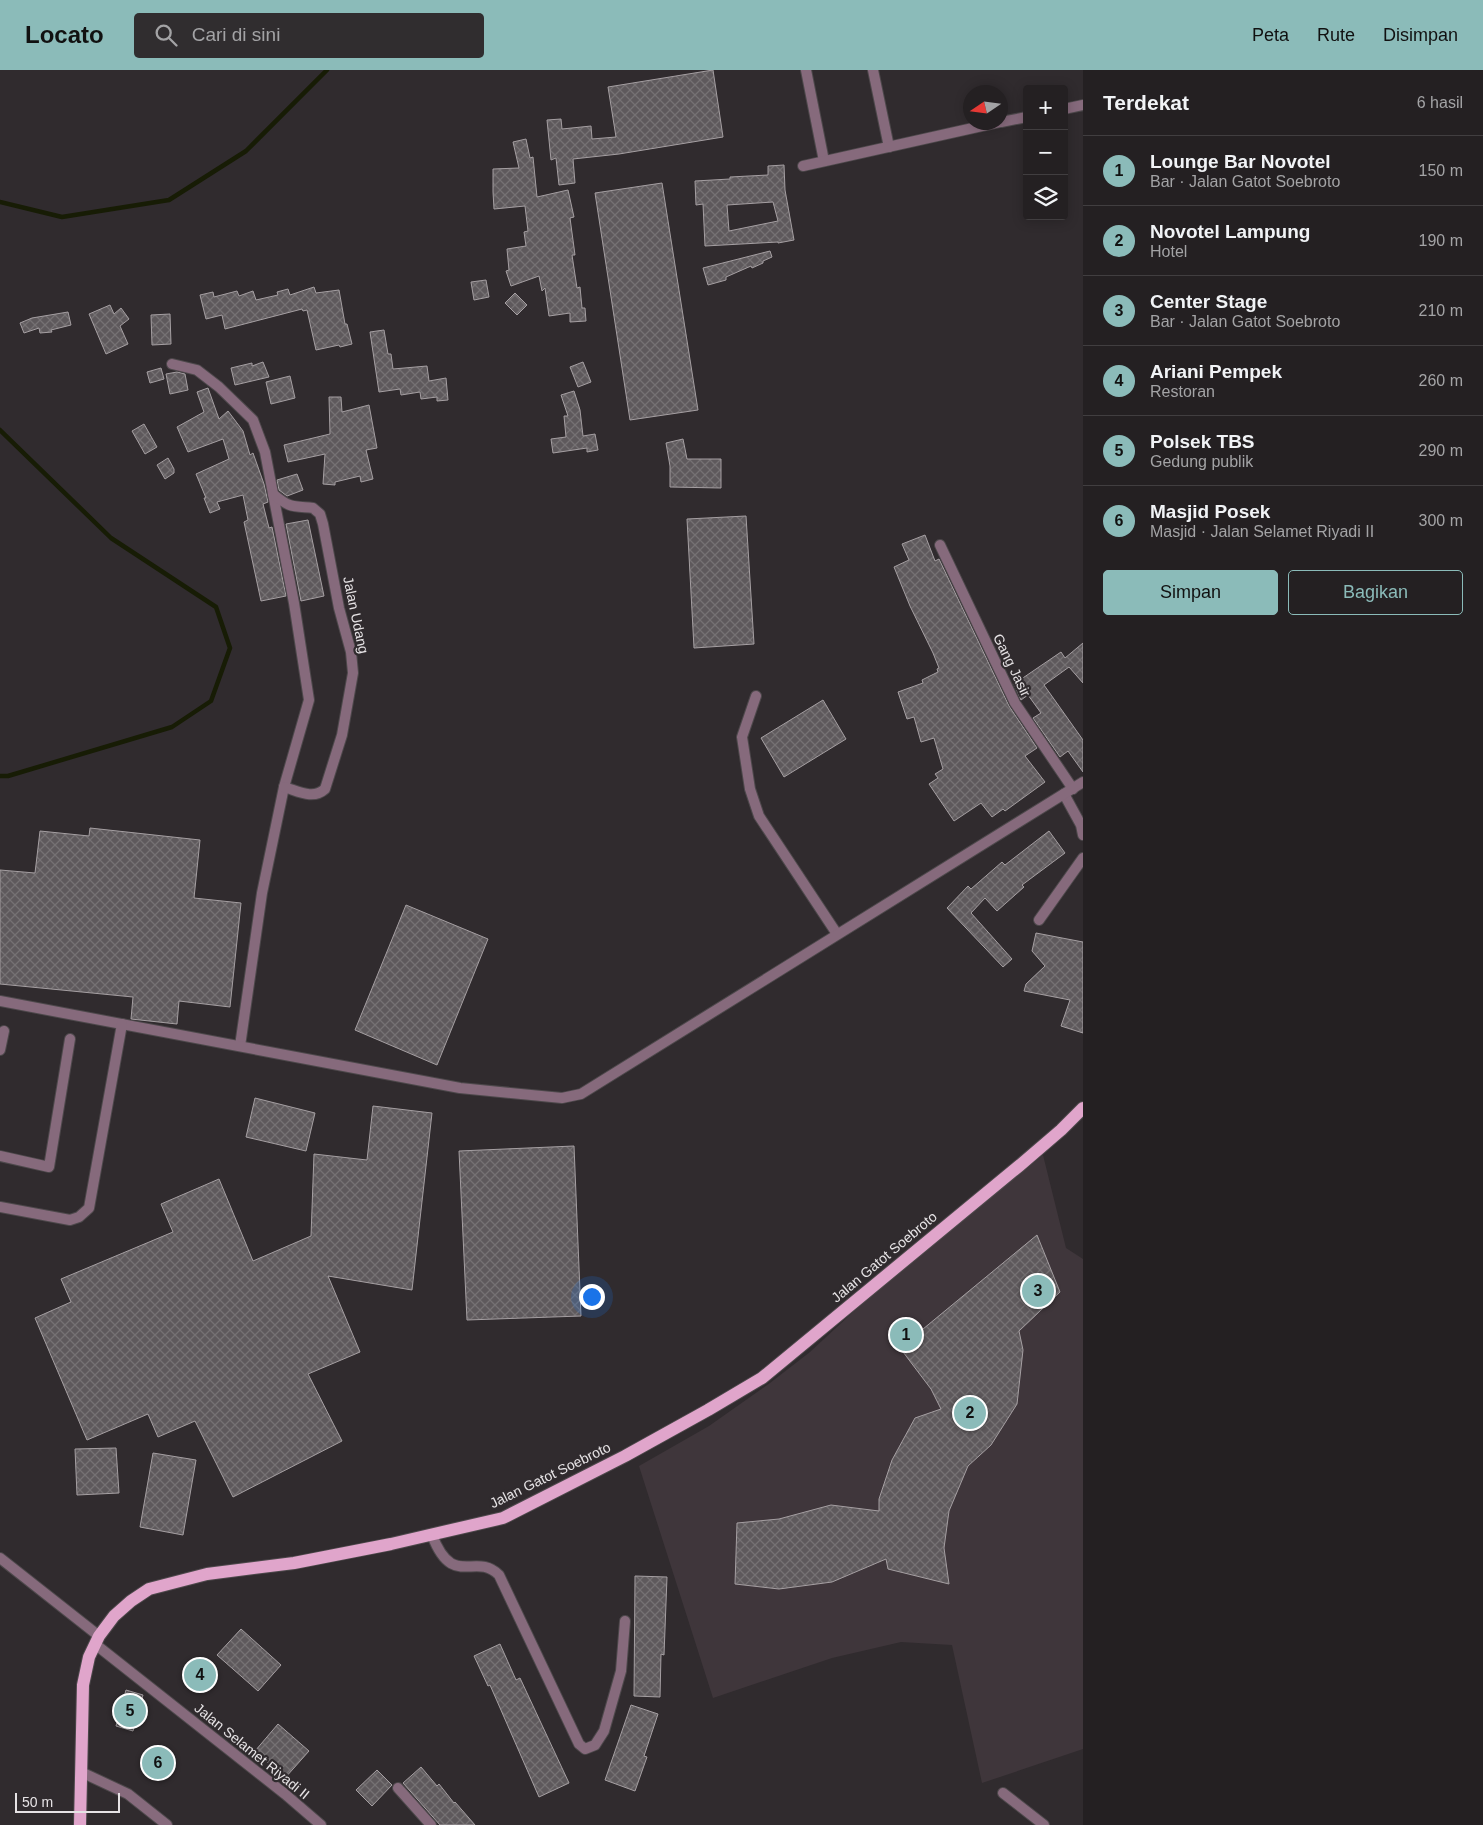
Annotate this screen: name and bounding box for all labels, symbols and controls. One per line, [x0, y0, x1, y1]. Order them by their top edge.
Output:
search box [134, 13, 484, 58]
text: Locato [25, 21, 104, 48]
icon: search [152, 21, 180, 49]
text: Cari di sini [192, 24, 280, 45]
text: Peta [1252, 25, 1289, 45]
text: Rute [1317, 25, 1355, 45]
text: Disimpan [1383, 25, 1458, 45]
north arrow [963, 85, 1008, 130]
map controls [1023, 85, 1068, 220]
button: + [1023, 85, 1068, 130]
text: Terdekat [1103, 91, 1189, 114]
text: 6 hasil [1417, 94, 1463, 111]
button: − [1023, 130, 1068, 175]
text: Lounge Bar Novotel [1150, 151, 1331, 172]
text: 1 [1115, 162, 1123, 179]
text: 150 m [1419, 162, 1463, 179]
text: Bar · Jalan Gatot Soebroto [1150, 173, 1340, 190]
button: layers [1023, 175, 1068, 220]
text: Novotel Lampung [1150, 221, 1310, 242]
text: 2 [1115, 232, 1123, 249]
text: 190 m [1419, 232, 1463, 249]
text: Hotel [1150, 243, 1187, 260]
text: Center Stage [1150, 291, 1267, 312]
text: 3 [1115, 302, 1123, 319]
text: 210 m [1419, 302, 1463, 319]
text: Bar · Jalan Gatot Soebroto [1150, 313, 1340, 330]
text: Ariani Pempek [1150, 361, 1282, 382]
text: 4 [1115, 372, 1123, 389]
text: 260 m [1419, 372, 1463, 389]
text: Restoran [1150, 383, 1215, 400]
text: Polsek TBS [1150, 431, 1255, 452]
text: 5 [1115, 442, 1123, 459]
text: 290 m [1419, 442, 1463, 459]
text: Gedung publik [1150, 453, 1253, 470]
text: Masjid Posek [1150, 501, 1270, 522]
text: 6 [1115, 512, 1123, 529]
text: 300 m [1419, 512, 1463, 529]
text: Masjid · Jalan Selamet Riyadi II [1150, 523, 1374, 540]
button: Simpan [1103, 570, 1278, 615]
button: Bagikan [1288, 570, 1463, 615]
street label: Jalan Udang [340, 575, 372, 655]
street label: Gang Jasir [990, 631, 1034, 699]
street label: Jalan Gatot Soebroto [828, 1208, 940, 1306]
pin: 3 [1022, 1272, 1054, 1310]
your location [579, 1284, 605, 1310]
pin: 1 [890, 1316, 922, 1354]
pin: 2 [954, 1394, 986, 1432]
street label: Jalan Gatot Soebroto [487, 1439, 613, 1511]
pin: 4 [184, 1656, 216, 1694]
pin: 5 [114, 1692, 146, 1730]
street label: Jalan Selamet Riyadi II [191, 1700, 313, 1802]
pin: 6 [142, 1744, 174, 1782]
scale bar [15, 1790, 120, 1813]
text: 50 m [22, 1794, 53, 1810]

